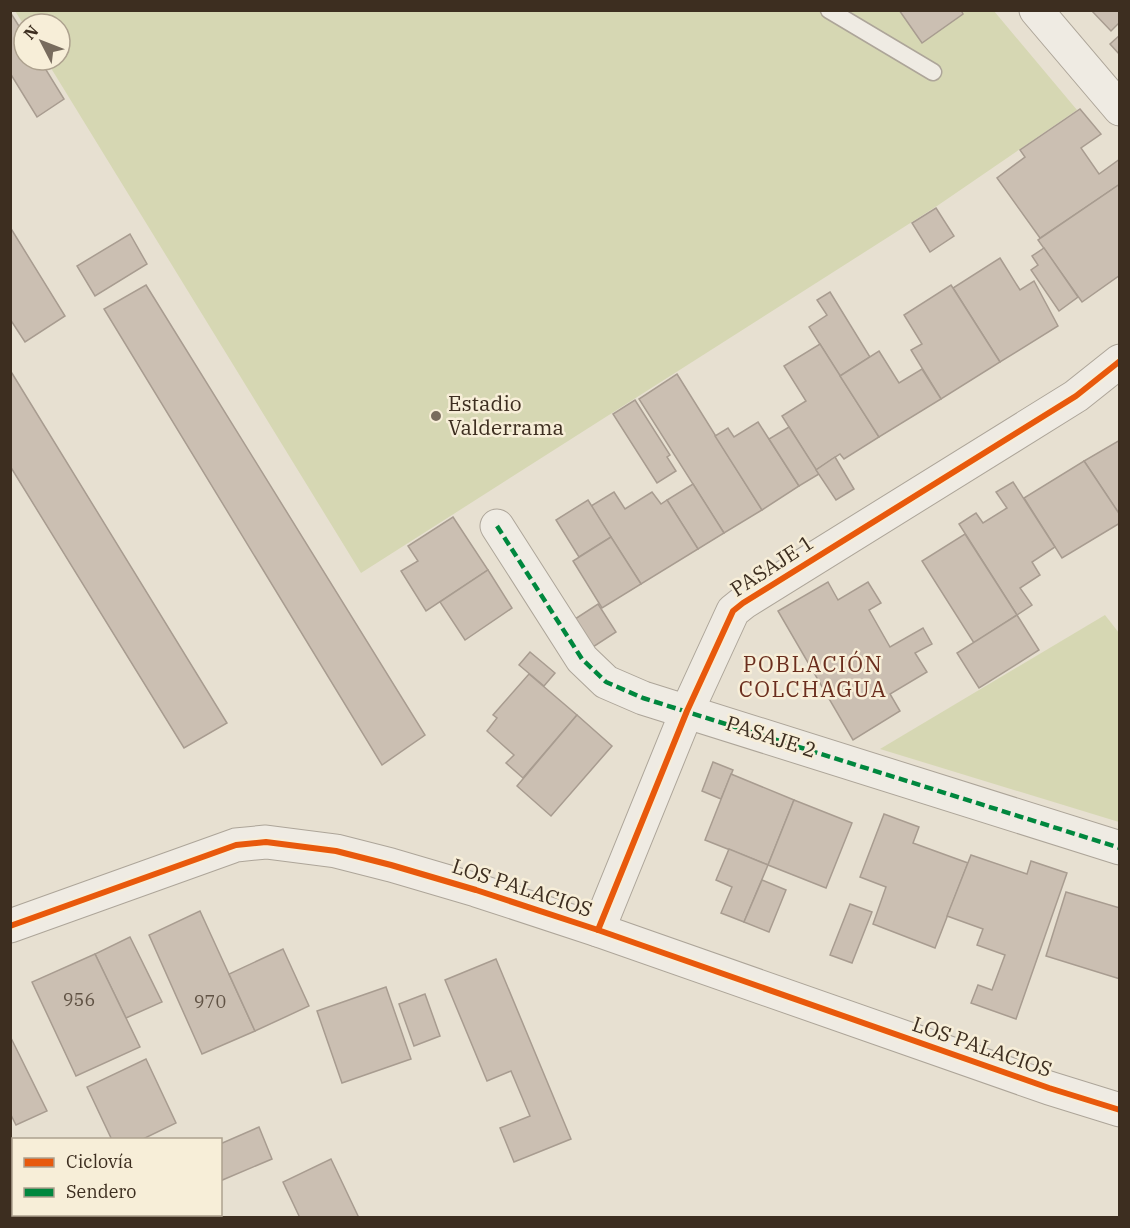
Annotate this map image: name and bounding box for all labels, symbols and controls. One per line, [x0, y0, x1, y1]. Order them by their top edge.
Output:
north arrow [12, 12, 72, 72]
text: N [19, 21, 43, 43]
place label: Estadio Valderrama [448, 389, 564, 441]
marker: Estadio Valderrama [429, 409, 443, 423]
street label: PASAJE 1 [724, 528, 818, 602]
district label: POBLACIÓN COLCHAGUA [739, 649, 887, 703]
street label: PASAJE 2 [722, 708, 820, 764]
street label: LOS PALACIOS [449, 851, 596, 923]
house number: 956 [63, 988, 95, 1011]
house number: 970 [194, 990, 226, 1013]
street label: LOS PALACIOS [909, 1009, 1056, 1083]
legend [12, 1138, 222, 1216]
text: Ciclovía [66, 1150, 133, 1173]
text: Sendero [66, 1180, 136, 1203]

